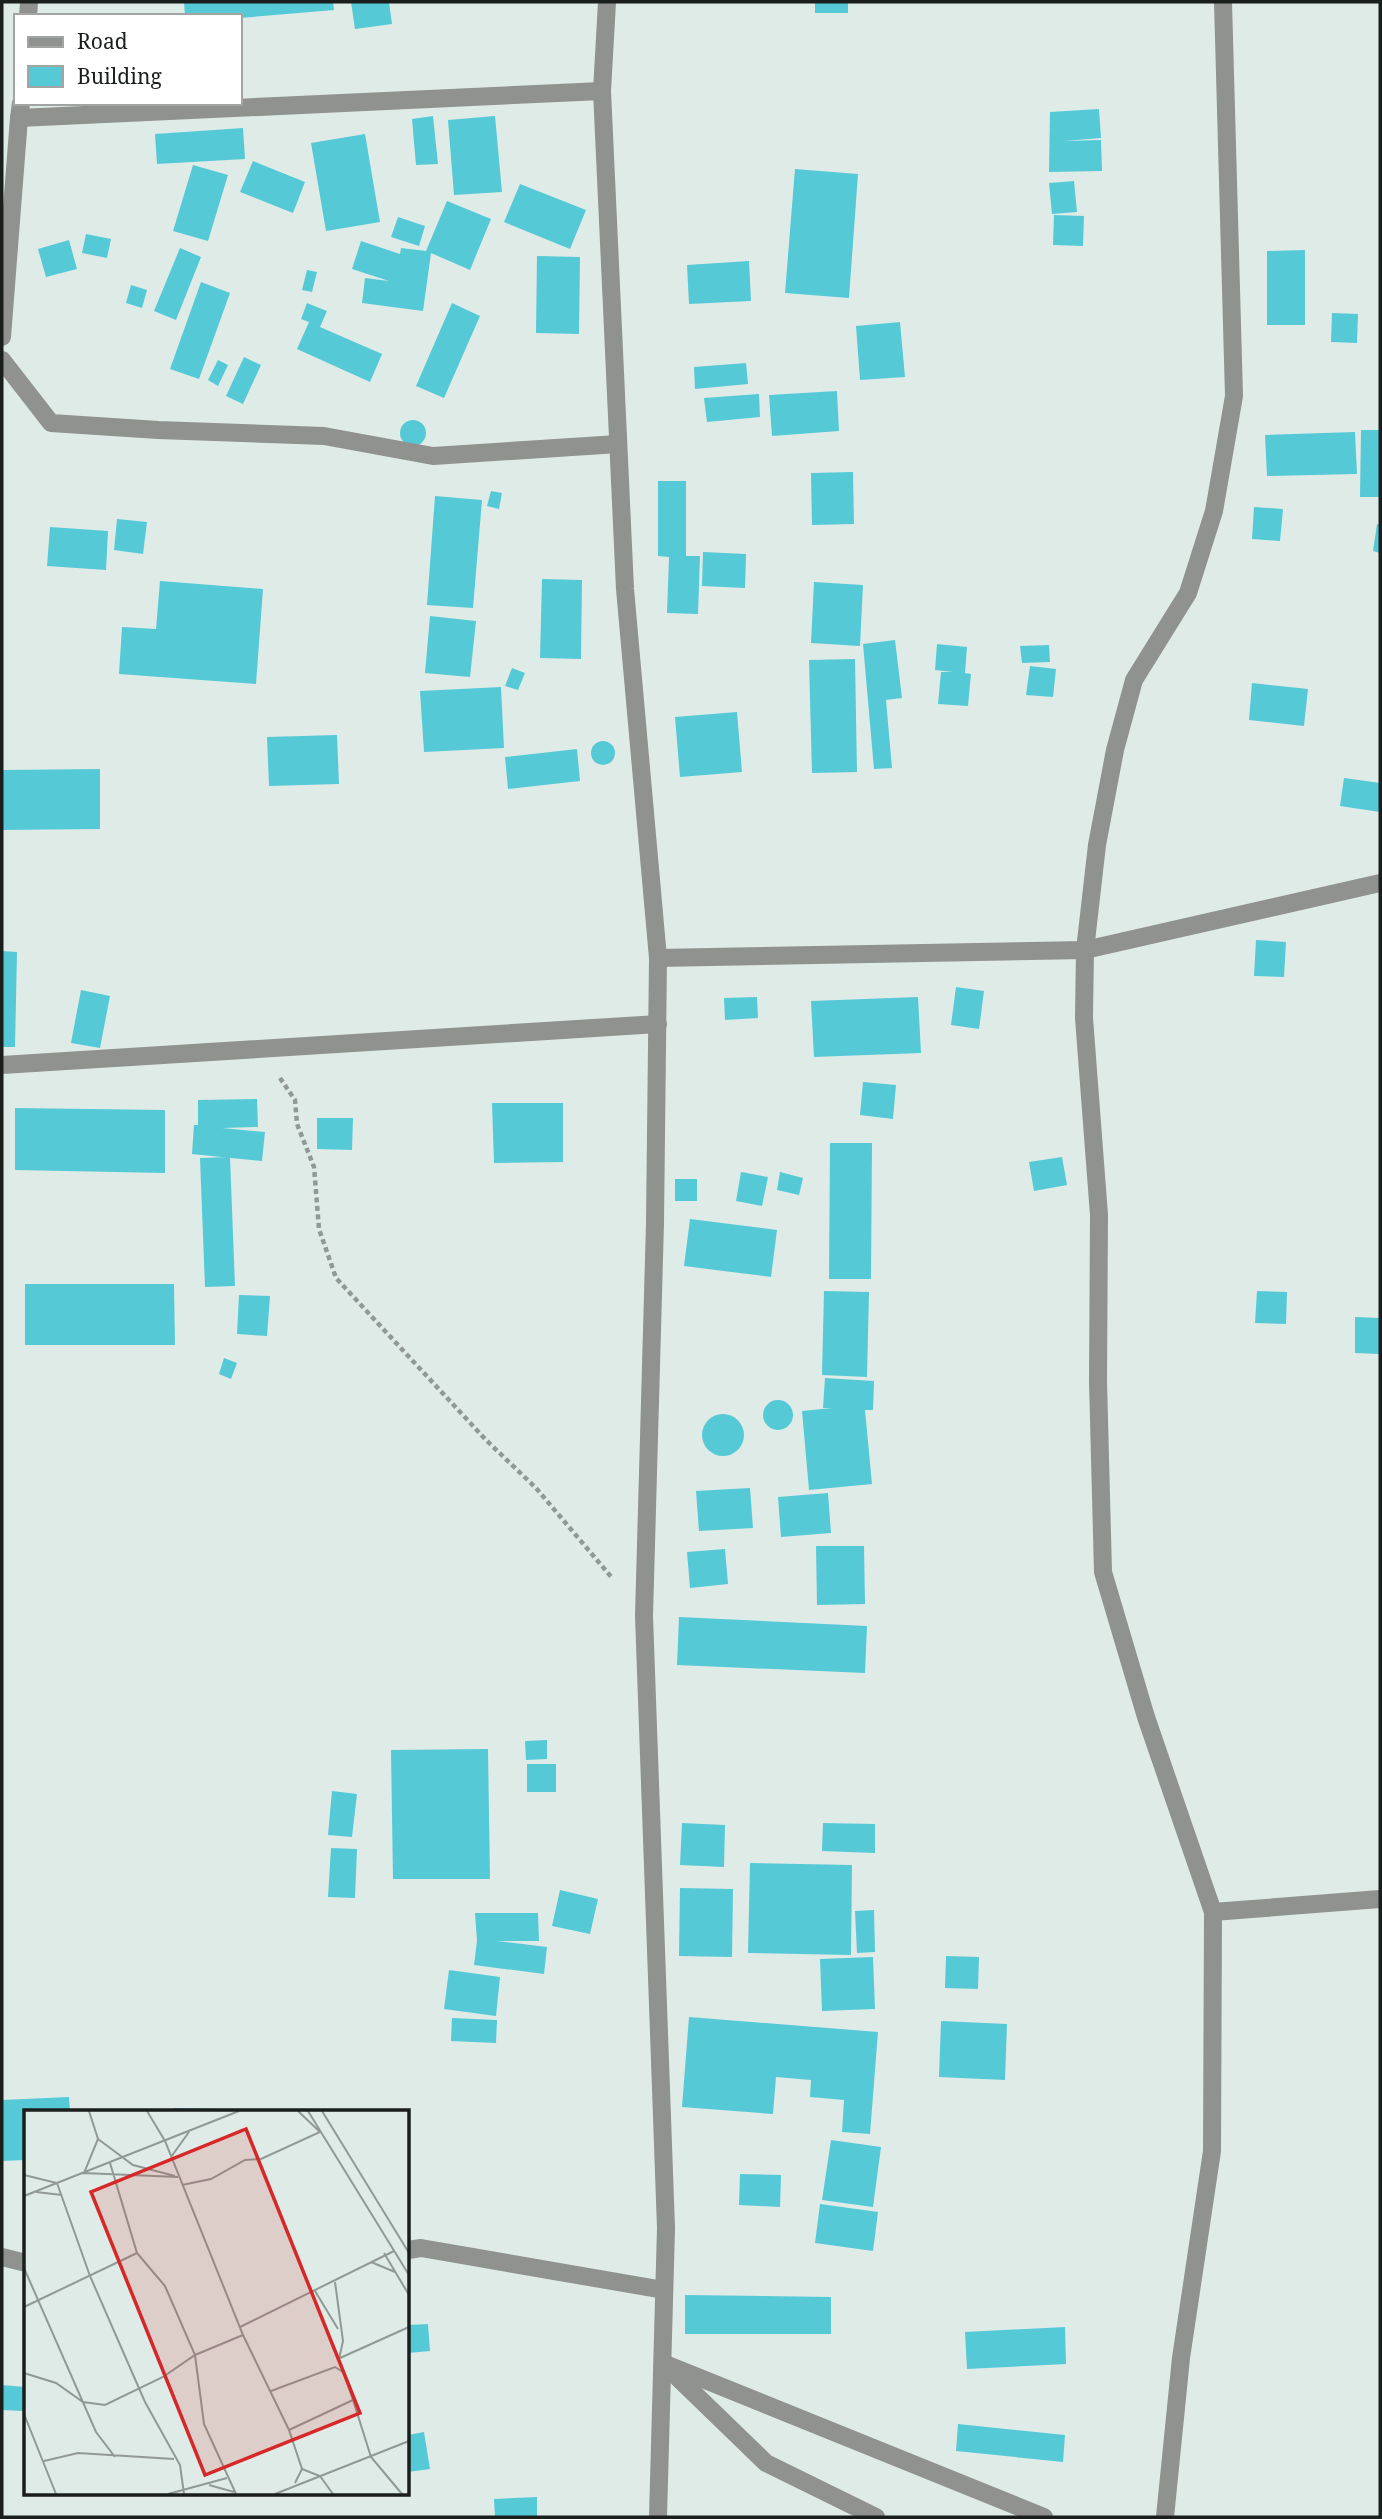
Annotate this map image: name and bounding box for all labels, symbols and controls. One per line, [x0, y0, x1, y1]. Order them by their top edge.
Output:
legend [14, 14, 242, 105]
text: Road [77, 27, 128, 55]
text: Building [77, 62, 162, 90]
inset map [24, 2110, 410, 2494]

